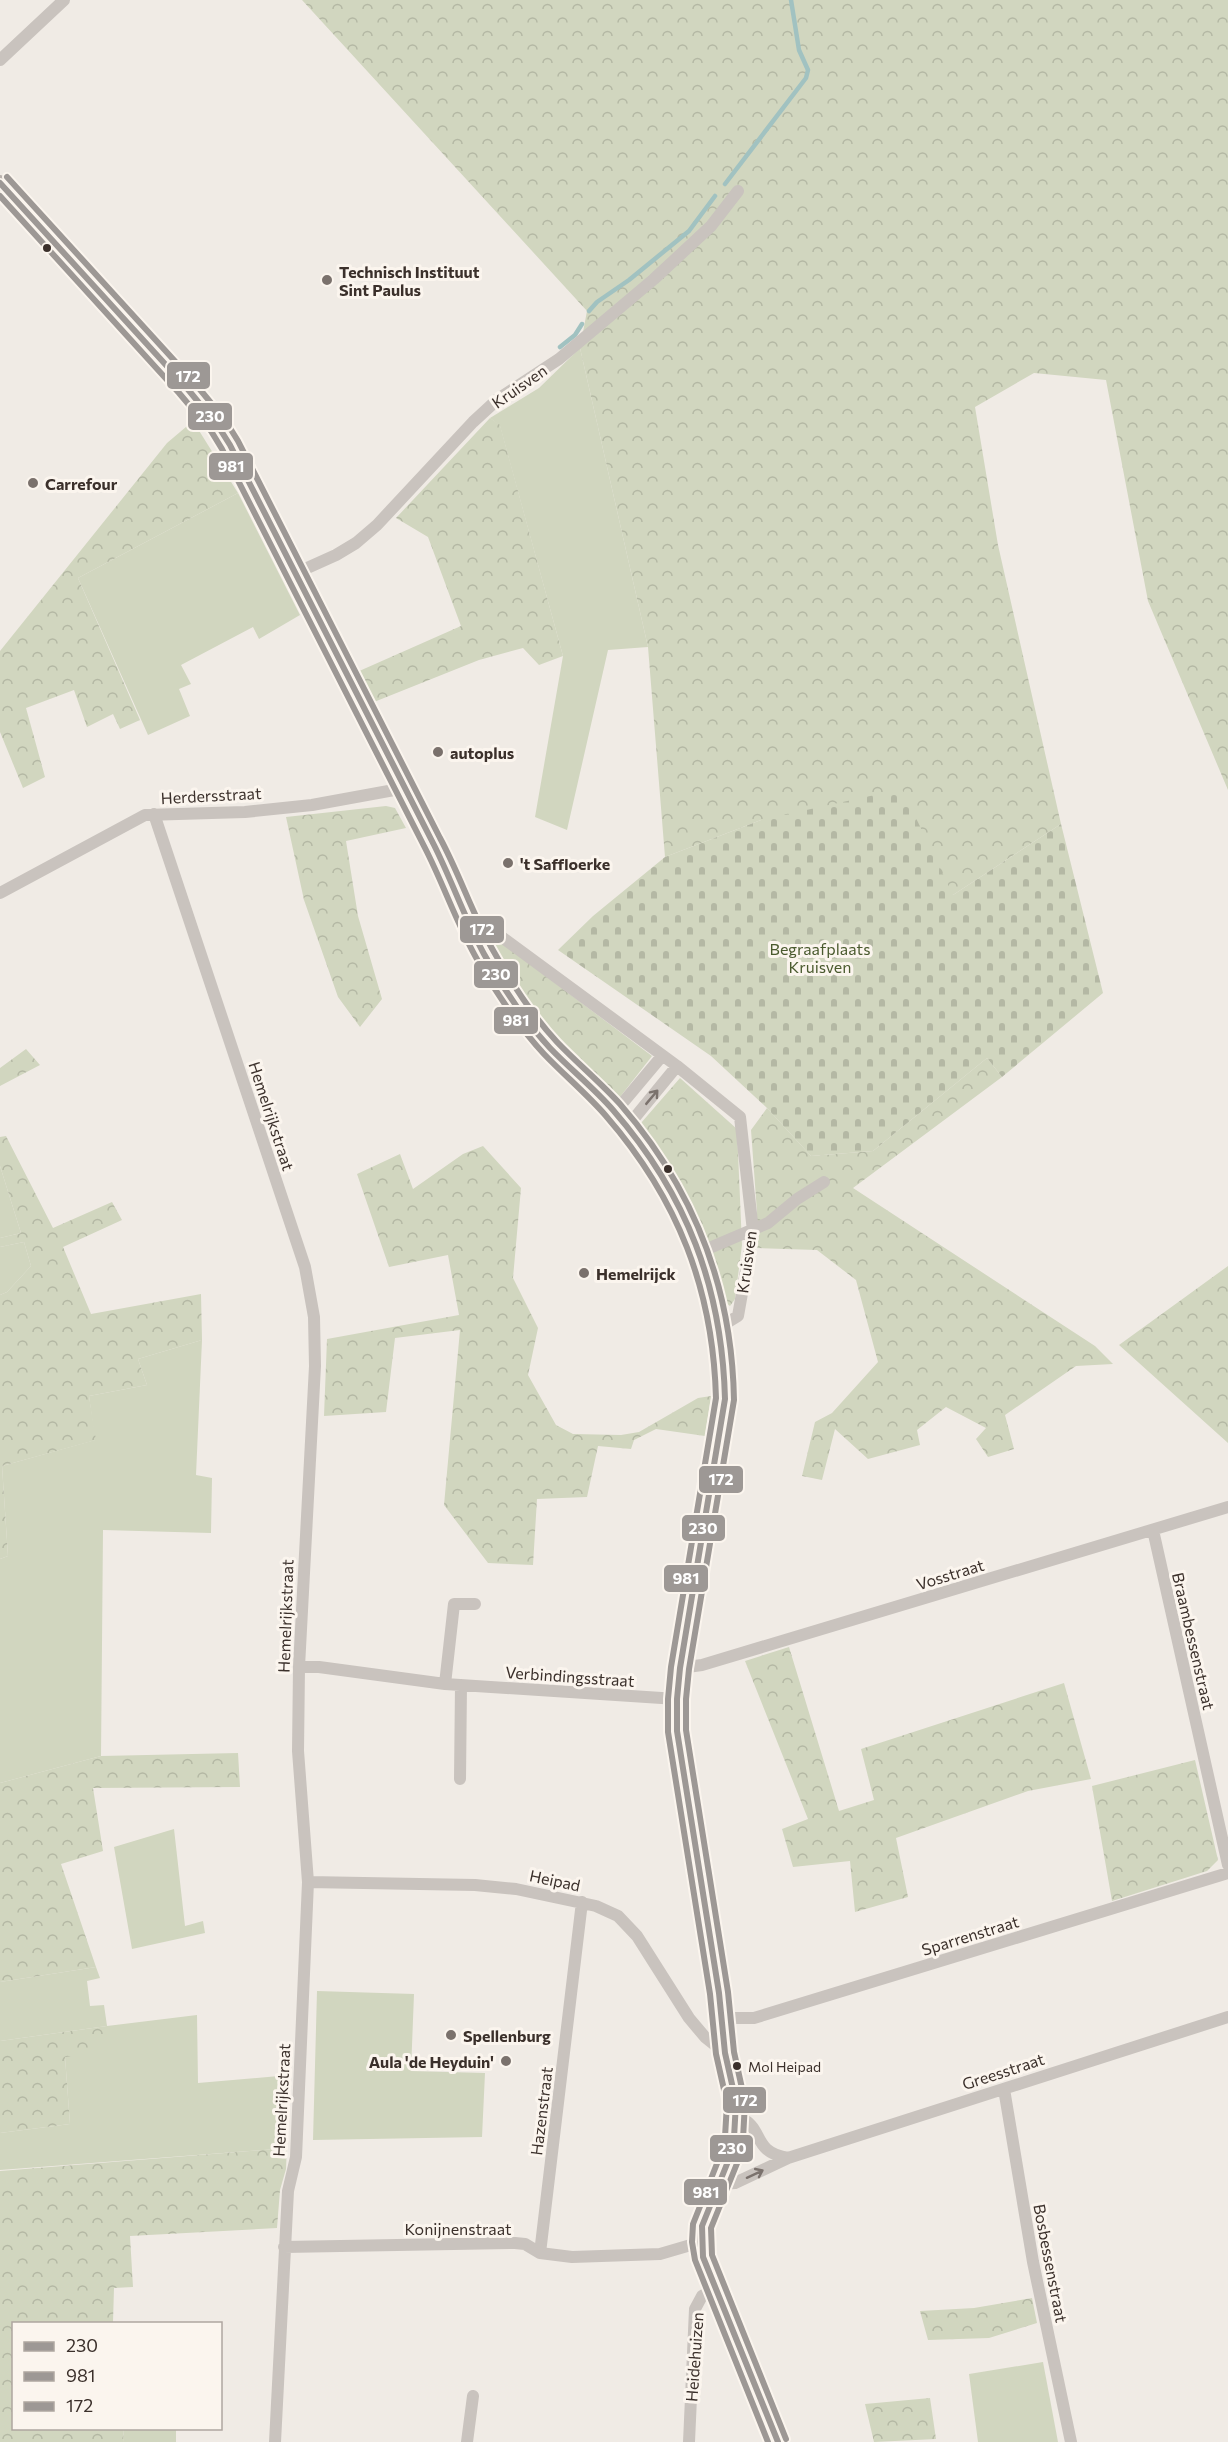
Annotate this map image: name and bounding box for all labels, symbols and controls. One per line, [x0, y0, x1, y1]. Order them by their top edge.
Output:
unlabelled marker [41, 242, 53, 254]
place label: Technisch Instituut Sint Paulus [339, 262, 480, 299]
marker: Technisch Instituut Sint Paulus [320, 273, 334, 287]
street label: Kruisven [488, 360, 550, 412]
line badge: 172 [166, 361, 211, 390]
text: 172 [175, 366, 201, 385]
line badge: 230 [187, 402, 233, 431]
text: 230 [195, 406, 225, 425]
line badge: 981 [208, 452, 254, 481]
text: 981 [217, 456, 245, 475]
place label: Carrefour [45, 474, 118, 493]
marker: Carrefour [26, 476, 40, 490]
place label: autoplus [450, 743, 514, 762]
marker: autoplus [431, 745, 445, 759]
street label: Herdersstraat [160, 783, 262, 807]
place label: 't Saffloerke [520, 854, 610, 873]
marker: 't Saffloerke [501, 856, 515, 870]
line badge: 172 [459, 915, 505, 944]
text: 172 [469, 919, 495, 938]
park label: Begraafplaats Kruisven [770, 939, 870, 976]
line badge: 230 [473, 960, 519, 989]
text: 230 [481, 964, 511, 983]
line badge: 981 [493, 1006, 539, 1035]
text: 981 [502, 1010, 530, 1029]
street label: Hemelrijkstraat [245, 1059, 299, 1173]
one-way arrow [645, 1090, 659, 1105]
unlabelled marker [662, 1163, 674, 1175]
street label: Kruisven [732, 1230, 760, 1294]
place label: Hemelrijck [596, 1264, 676, 1283]
marker: Hemelrijck [577, 1266, 591, 1280]
line badge: 172 [698, 1465, 744, 1494]
text: 172 [708, 1469, 734, 1488]
line badge: 230 [681, 1514, 726, 1542]
text: 230 [688, 1518, 718, 1537]
street label: Vosstraat [914, 1555, 987, 1593]
street label: Hemelrijkstraat [274, 1559, 296, 1673]
line badge: 981 [663, 1564, 709, 1593]
text: 981 [672, 1568, 700, 1587]
street label: Braambessenstraat [1169, 1570, 1219, 1712]
street label: Verbindingsstraat [505, 1662, 636, 1690]
street label: Heipad [528, 1865, 582, 1895]
street label: Sparrenstraat [919, 1911, 1021, 1959]
place label: Spellenburg [463, 2026, 551, 2045]
marker: Spellenburg [444, 2028, 458, 2042]
street label: Hemelrijkstraat [269, 2042, 293, 2157]
street label: Greesstraat [959, 2049, 1047, 2093]
place label: Aula 'de Heyduin' [369, 2052, 494, 2071]
marker: Aula 'de Heyduin' [499, 2054, 513, 2068]
place label: Mol Heipad [748, 2058, 821, 2075]
marker: Mol Heipad [731, 2060, 743, 2072]
street label: Hazenstraat [526, 2065, 556, 2156]
line badge: 172 [722, 2086, 767, 2114]
text: 172 [732, 2090, 758, 2109]
line badge: 230 [709, 2134, 754, 2163]
text: 230 [717, 2138, 747, 2157]
one-way arrow [745, 2167, 763, 2179]
line badge: 981 [683, 2178, 728, 2206]
text: 981 [692, 2182, 720, 2201]
street label: Bosbessenstraat [1030, 2202, 1072, 2324]
street label: Konijnenstraat [404, 2219, 512, 2238]
street label: Heidehuizen [681, 2311, 707, 2403]
legend [12, 2322, 222, 2430]
text: 230 [66, 2334, 98, 2356]
text: 981 [66, 2364, 96, 2386]
text: 172 [66, 2394, 93, 2416]

